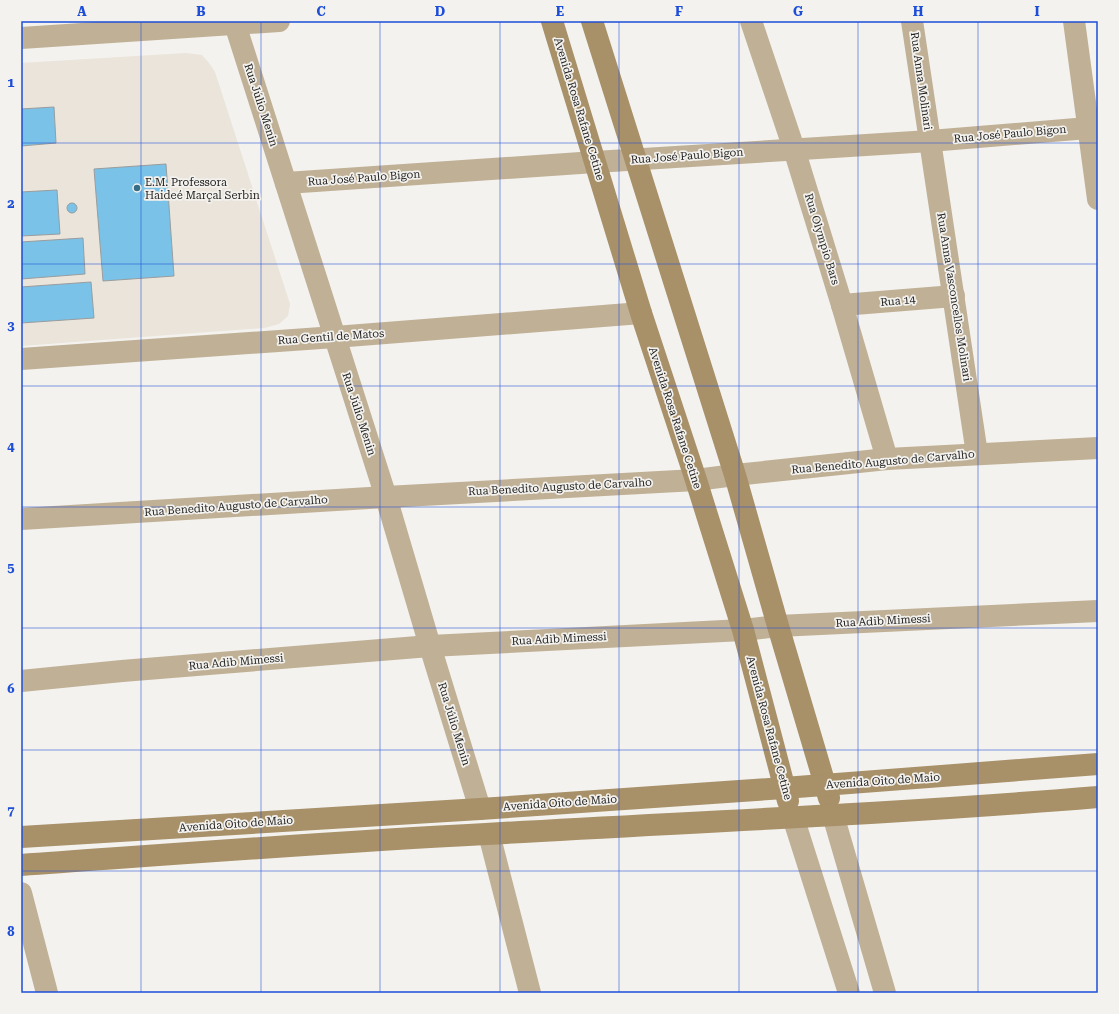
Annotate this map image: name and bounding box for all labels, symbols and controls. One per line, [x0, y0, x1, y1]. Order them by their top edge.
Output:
text: A [77, 4, 87, 19]
text: B [196, 4, 206, 19]
text: C [316, 4, 326, 19]
text: D [435, 4, 445, 19]
text: E [556, 4, 564, 19]
text: F [675, 4, 683, 19]
text: G [793, 4, 803, 19]
text: H [913, 4, 924, 19]
text: I [1034, 4, 1040, 19]
street label: Rua Anna Molinari [908, 31, 934, 131]
street label: Avenida Rosa Rafane Cetine [551, 36, 607, 182]
street label: Rua Júlio Menin [241, 62, 281, 148]
text: 1 [7, 75, 15, 90]
street label: Rua José Paulo Bigon [953, 123, 1067, 145]
street label: Rua José Paulo Bigon [630, 146, 744, 166]
street label: Rua José Paulo Bigon [307, 168, 421, 188]
place label: E.M. Professora Haideé Marçal Serbin [145, 176, 260, 202]
marker: E.M. Professora Haideé Marçal Serbin [132, 183, 142, 193]
street label: Rua Olympio Bars [802, 192, 842, 286]
text: 2 [7, 196, 15, 211]
street label: Rua Anna Vasconcellos Molinari [934, 212, 974, 383]
street label: Rua 14 [880, 293, 917, 309]
text: 3 [7, 318, 15, 333]
street label: Rua Gentil de Matos [277, 327, 385, 347]
street label: Avenida Rosa Rafane Cetine [646, 345, 704, 491]
street label: Rua Júlio Menin [339, 371, 379, 457]
text: 4 [7, 439, 15, 454]
street label: Rua Benedito Augusto de Carvalho [791, 447, 975, 476]
street label: Rua Benedito Augusto de Carvalho [468, 476, 652, 498]
street label: Rua Benedito Augusto de Carvalho [144, 493, 328, 519]
text: 5 [7, 560, 15, 575]
street label: Rua Adib Mimessi [835, 612, 931, 630]
street label: Rua Adib Mimessi [511, 630, 607, 648]
street label: Rua Adib Mimessi [188, 651, 284, 673]
street label: Avenida Rosa Rafane Cetine [744, 655, 794, 801]
text: 6 [7, 681, 15, 696]
street label: Rua Júlio Menin [435, 681, 473, 767]
street label: Avenida Oito de Maio [826, 771, 941, 791]
street label: Avenida Oito de Maio [503, 793, 618, 813]
text: 7 [7, 803, 15, 818]
street label: Avenida Oito de Maio [179, 814, 294, 834]
text: 8 [7, 924, 15, 939]

